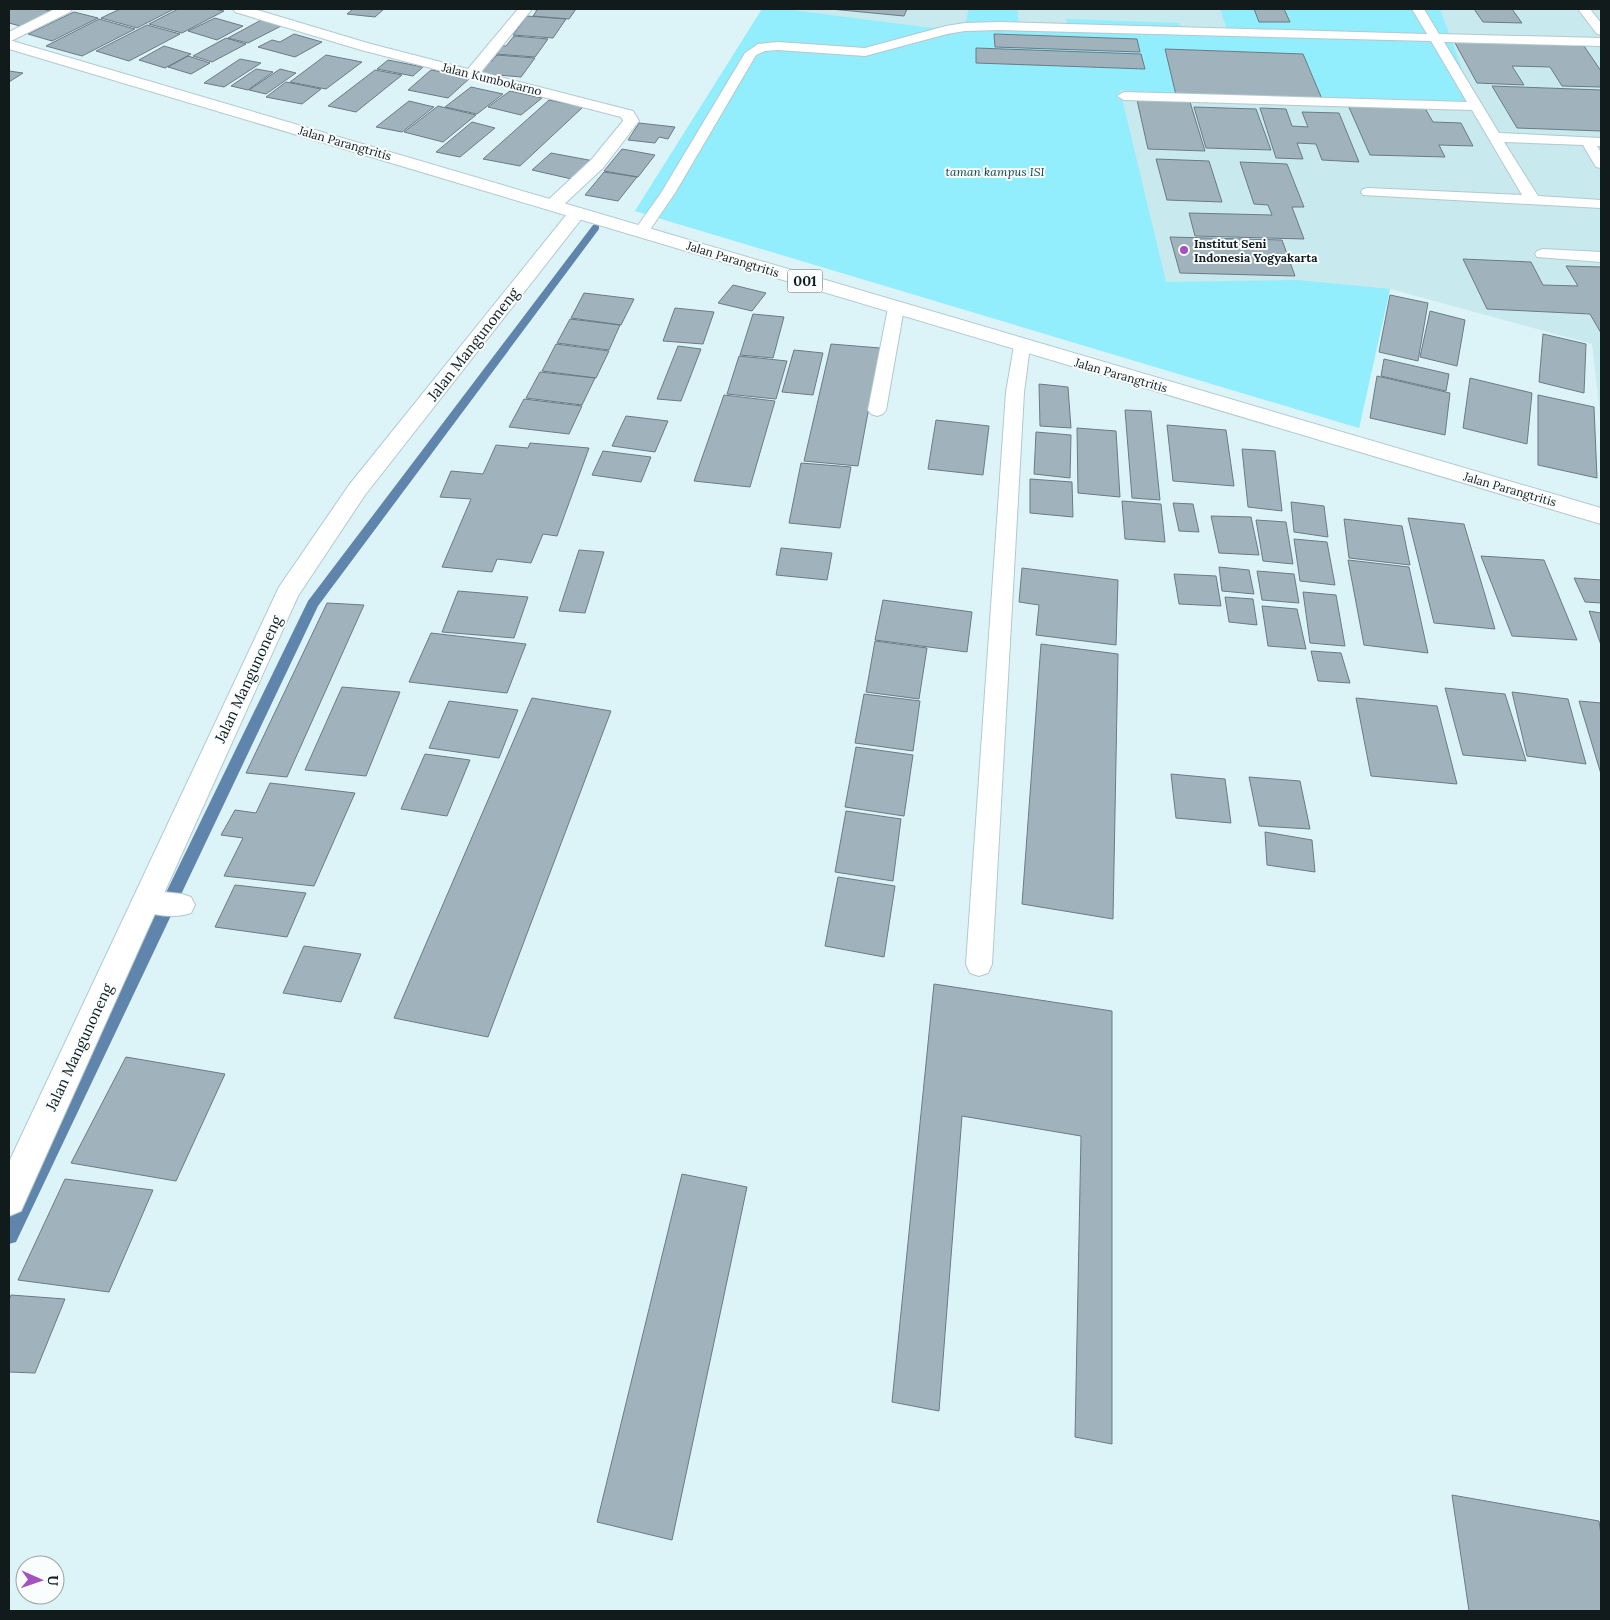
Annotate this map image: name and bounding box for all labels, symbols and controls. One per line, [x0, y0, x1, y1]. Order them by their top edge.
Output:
street label: Jalan Kumbokarno [439, 59, 544, 99]
street label: Jalan Parangtritis [296, 122, 394, 164]
park label: taman kampus ISI [946, 164, 1044, 179]
place label: Institut Seni Indonesia Yogyakarta [1194, 236, 1318, 265]
street label: Jalan Parangtritis [684, 238, 782, 280]
marker: Institut Seni Indonesia Yogyakarta [1178, 244, 1190, 256]
road number: 001 [788, 270, 822, 292]
street label: Jalan Mangunoneng [422, 283, 524, 405]
street label: Jalan Parangtritis [1072, 354, 1170, 396]
street label: Jalan Parangtritis [1461, 468, 1559, 510]
street label: Jalan Mangunoneng [210, 612, 286, 747]
street label: Jalan Mangunoneng [41, 980, 117, 1115]
north arrow [15, 1555, 65, 1605]
text: U [44, 1575, 62, 1586]

